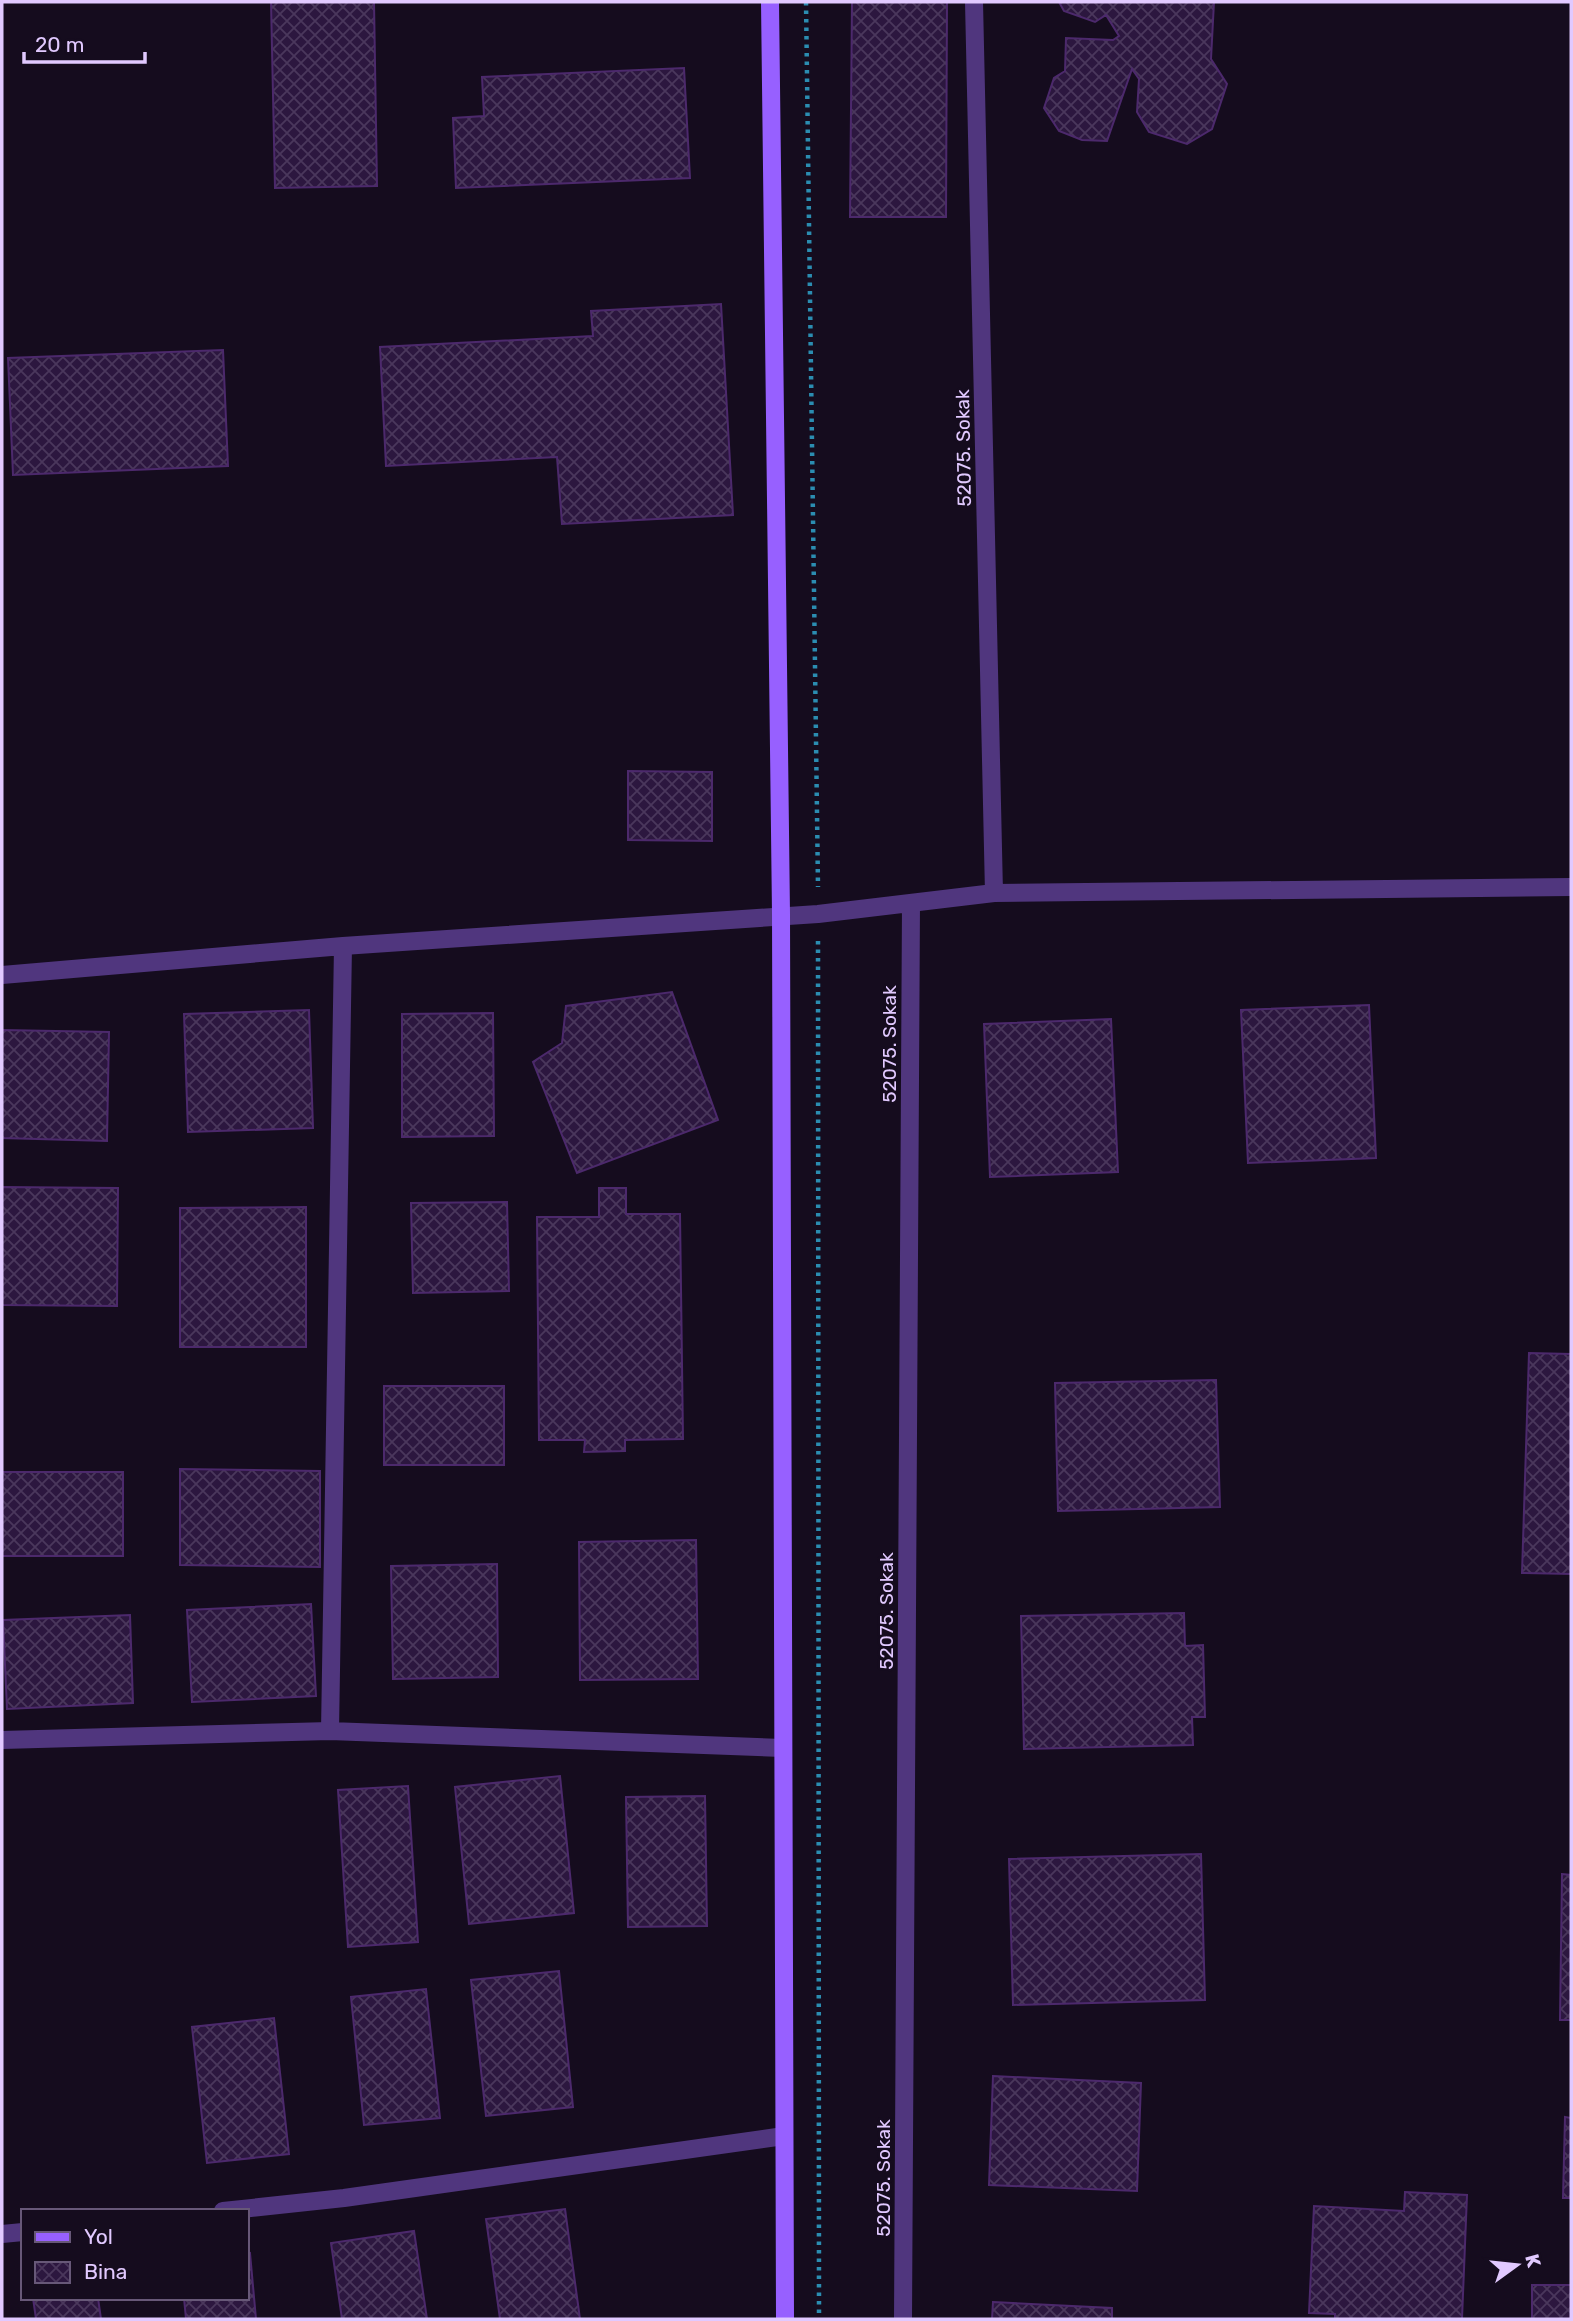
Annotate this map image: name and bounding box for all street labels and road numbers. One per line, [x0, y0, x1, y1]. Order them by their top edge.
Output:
street label: 52075. Sokak [951, 389, 976, 507]
street label: 52075. Sokak [878, 985, 901, 1103]
street label: 52075. Sokak [875, 1552, 898, 1670]
street label: 52075. Sokak [872, 2119, 895, 2237]

